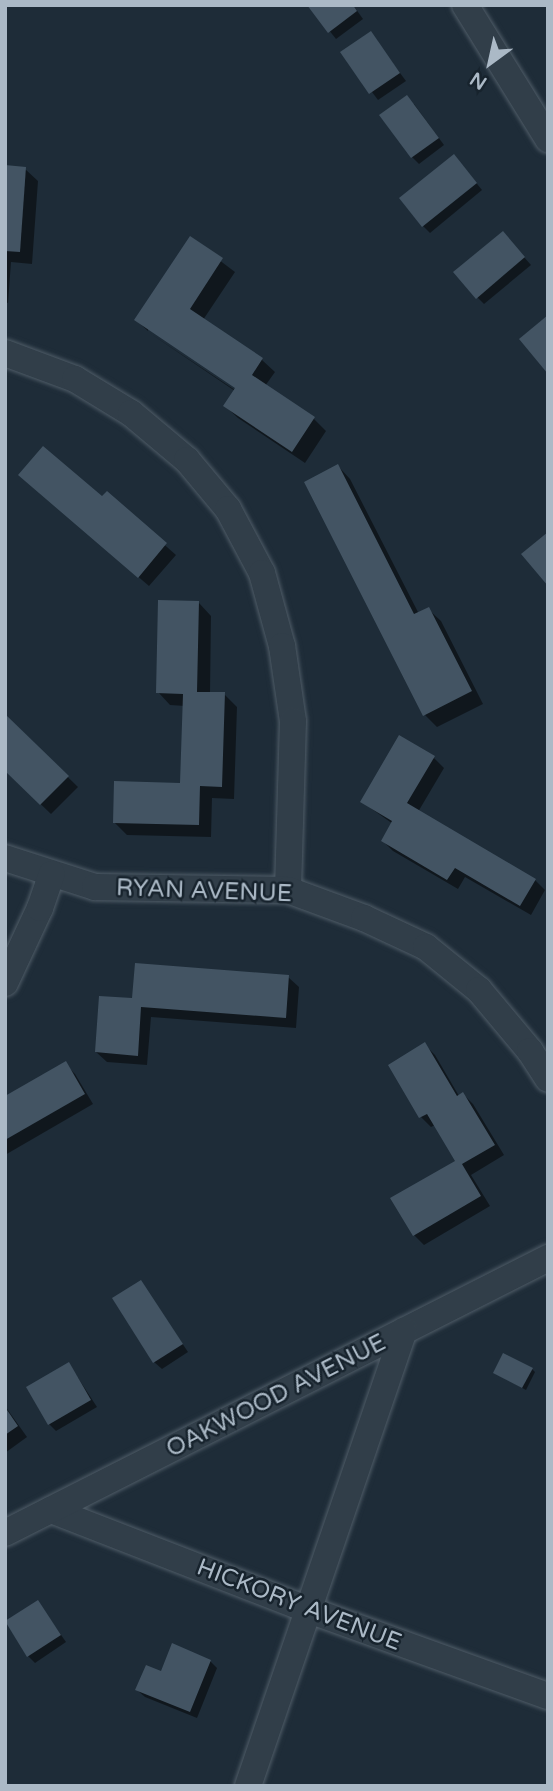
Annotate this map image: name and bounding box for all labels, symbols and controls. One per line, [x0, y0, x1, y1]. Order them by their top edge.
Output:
north arrow [455, 28, 525, 98]
text: N [466, 67, 491, 94]
street label: RYAN AVENUE [116, 874, 292, 908]
street label: OAKWOOD AVENUE [162, 1328, 390, 1464]
street label: HICKORY AVENUE [193, 1553, 405, 1657]

